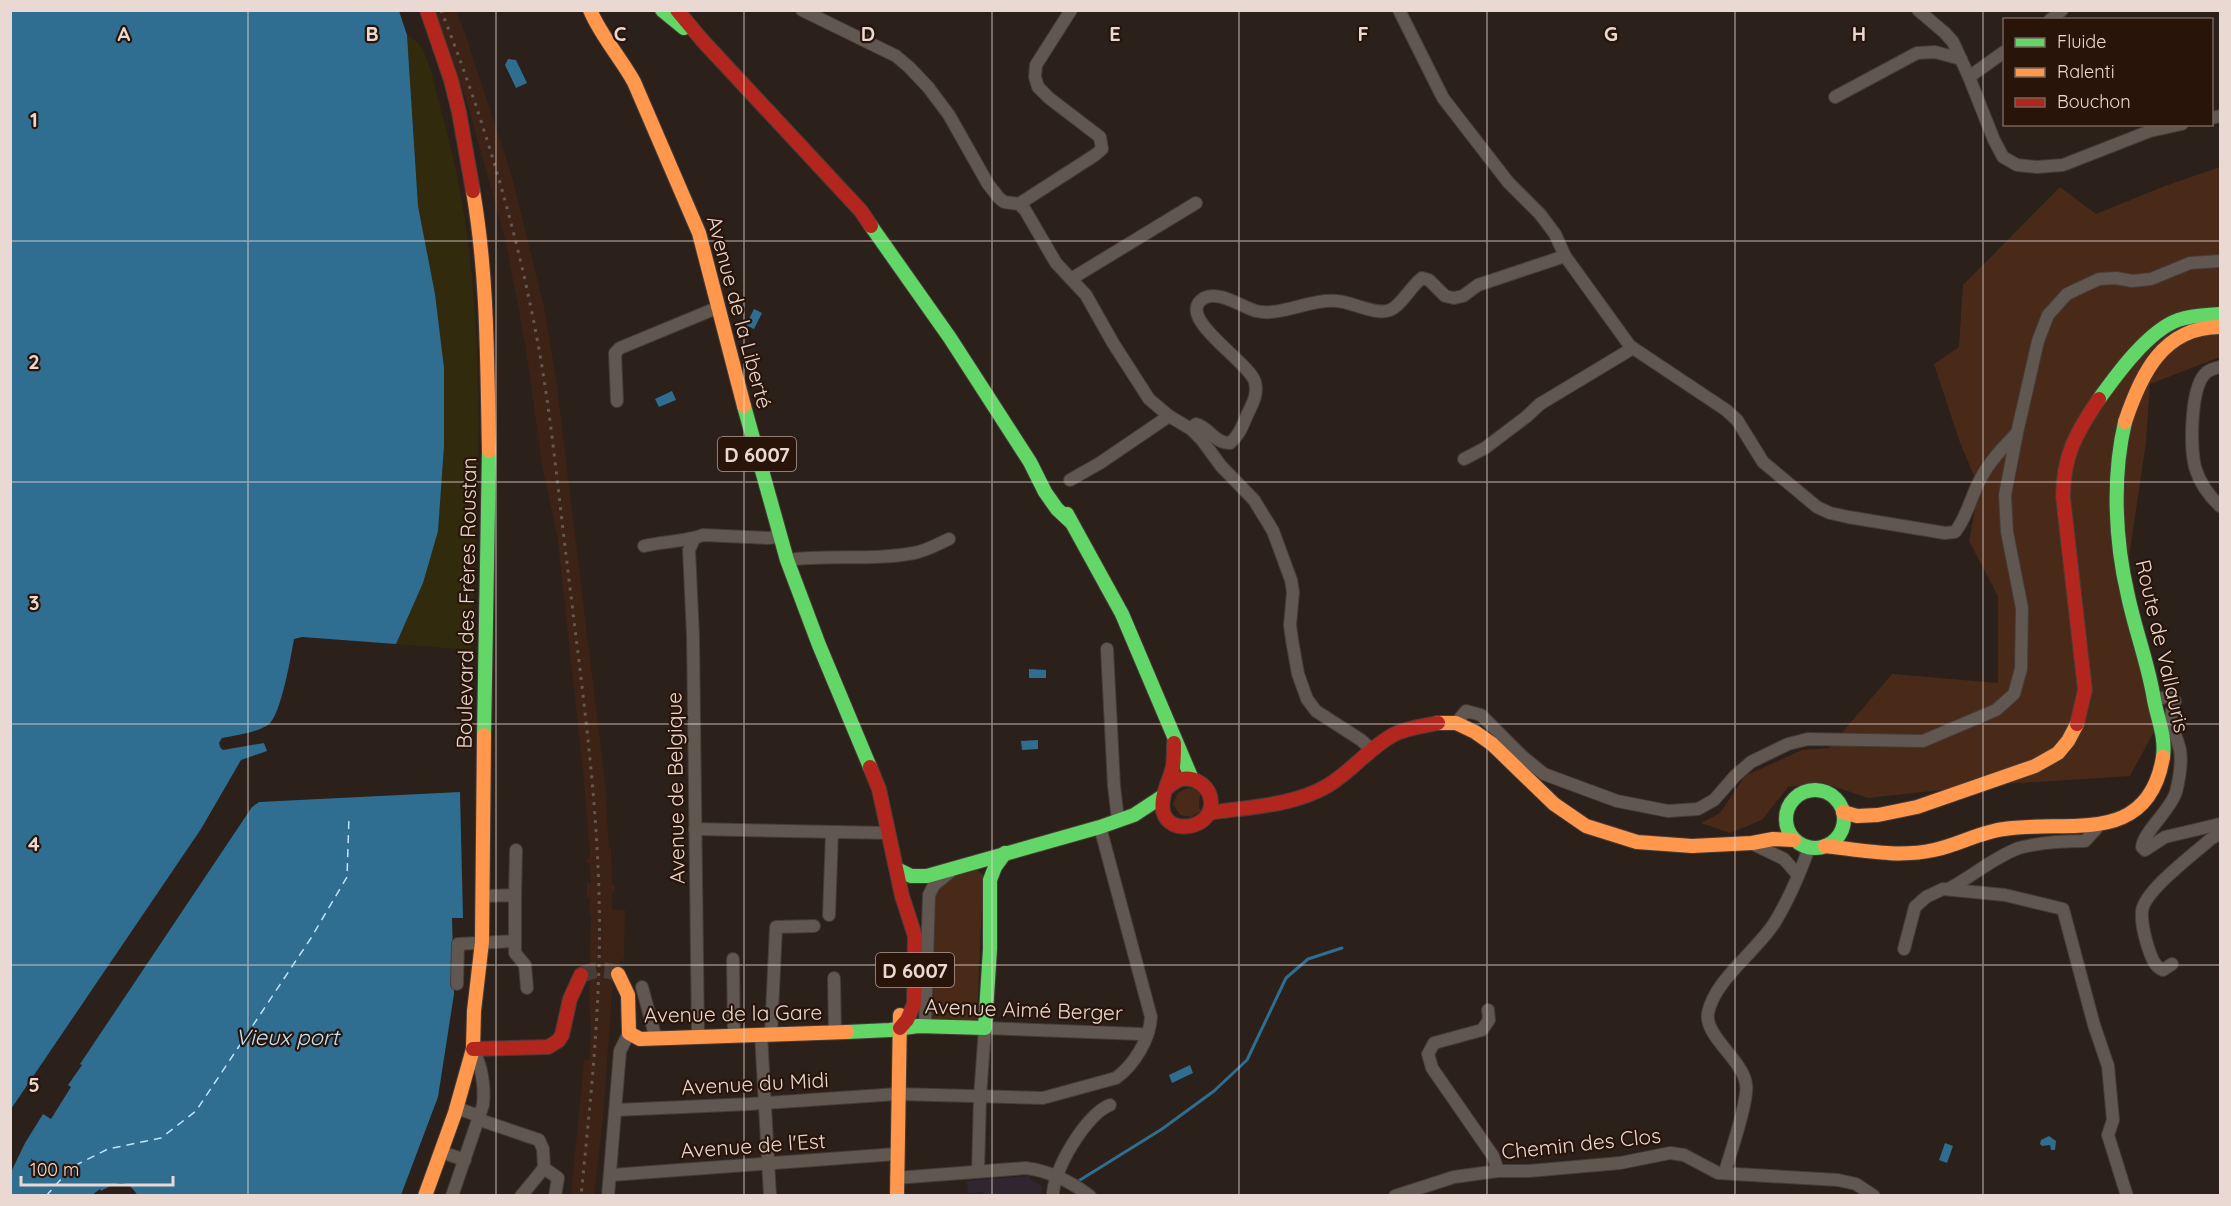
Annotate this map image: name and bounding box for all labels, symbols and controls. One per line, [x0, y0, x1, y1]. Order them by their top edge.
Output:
legend [2003, 18, 2213, 126]
text: A [118, 21, 131, 46]
text: B [365, 21, 379, 46]
text: C [614, 21, 627, 46]
text: D [861, 21, 875, 46]
text: E [1109, 21, 1121, 46]
text: F [1357, 21, 1369, 46]
text: G [1604, 21, 1618, 46]
text: H [1852, 21, 1866, 46]
text: Fluide [2057, 30, 2106, 53]
text: Ralenti [2057, 60, 2115, 83]
text: Bouchon [2057, 90, 2131, 113]
text: 1 [30, 107, 38, 132]
street label: Avenue de la Liberté [702, 213, 778, 411]
text: 2 [28, 349, 40, 374]
road number: D 6007 [718, 437, 796, 471]
street label: Boulevard des Frères Roustan [450, 457, 482, 749]
street label: Route de Vallauris [2130, 557, 2196, 735]
text: 3 [29, 590, 39, 615]
street label: Avenue de Belgique [660, 692, 690, 884]
text: 4 [28, 831, 40, 856]
road number: D 6007 [876, 953, 954, 987]
street label: Avenue Aimé Berger [924, 993, 1124, 1025]
street label: Avenue de la Gare [644, 998, 822, 1028]
water label: Vieux port [235, 1023, 341, 1051]
street label: Avenue du Midi [681, 1066, 829, 1100]
text: 5 [28, 1072, 40, 1097]
street label: Chemin des Clos [1500, 1122, 1662, 1164]
street label: Avenue de l'Est [679, 1127, 827, 1163]
scale bar [21, 1149, 172, 1187]
text: 100 m [30, 1158, 79, 1181]

